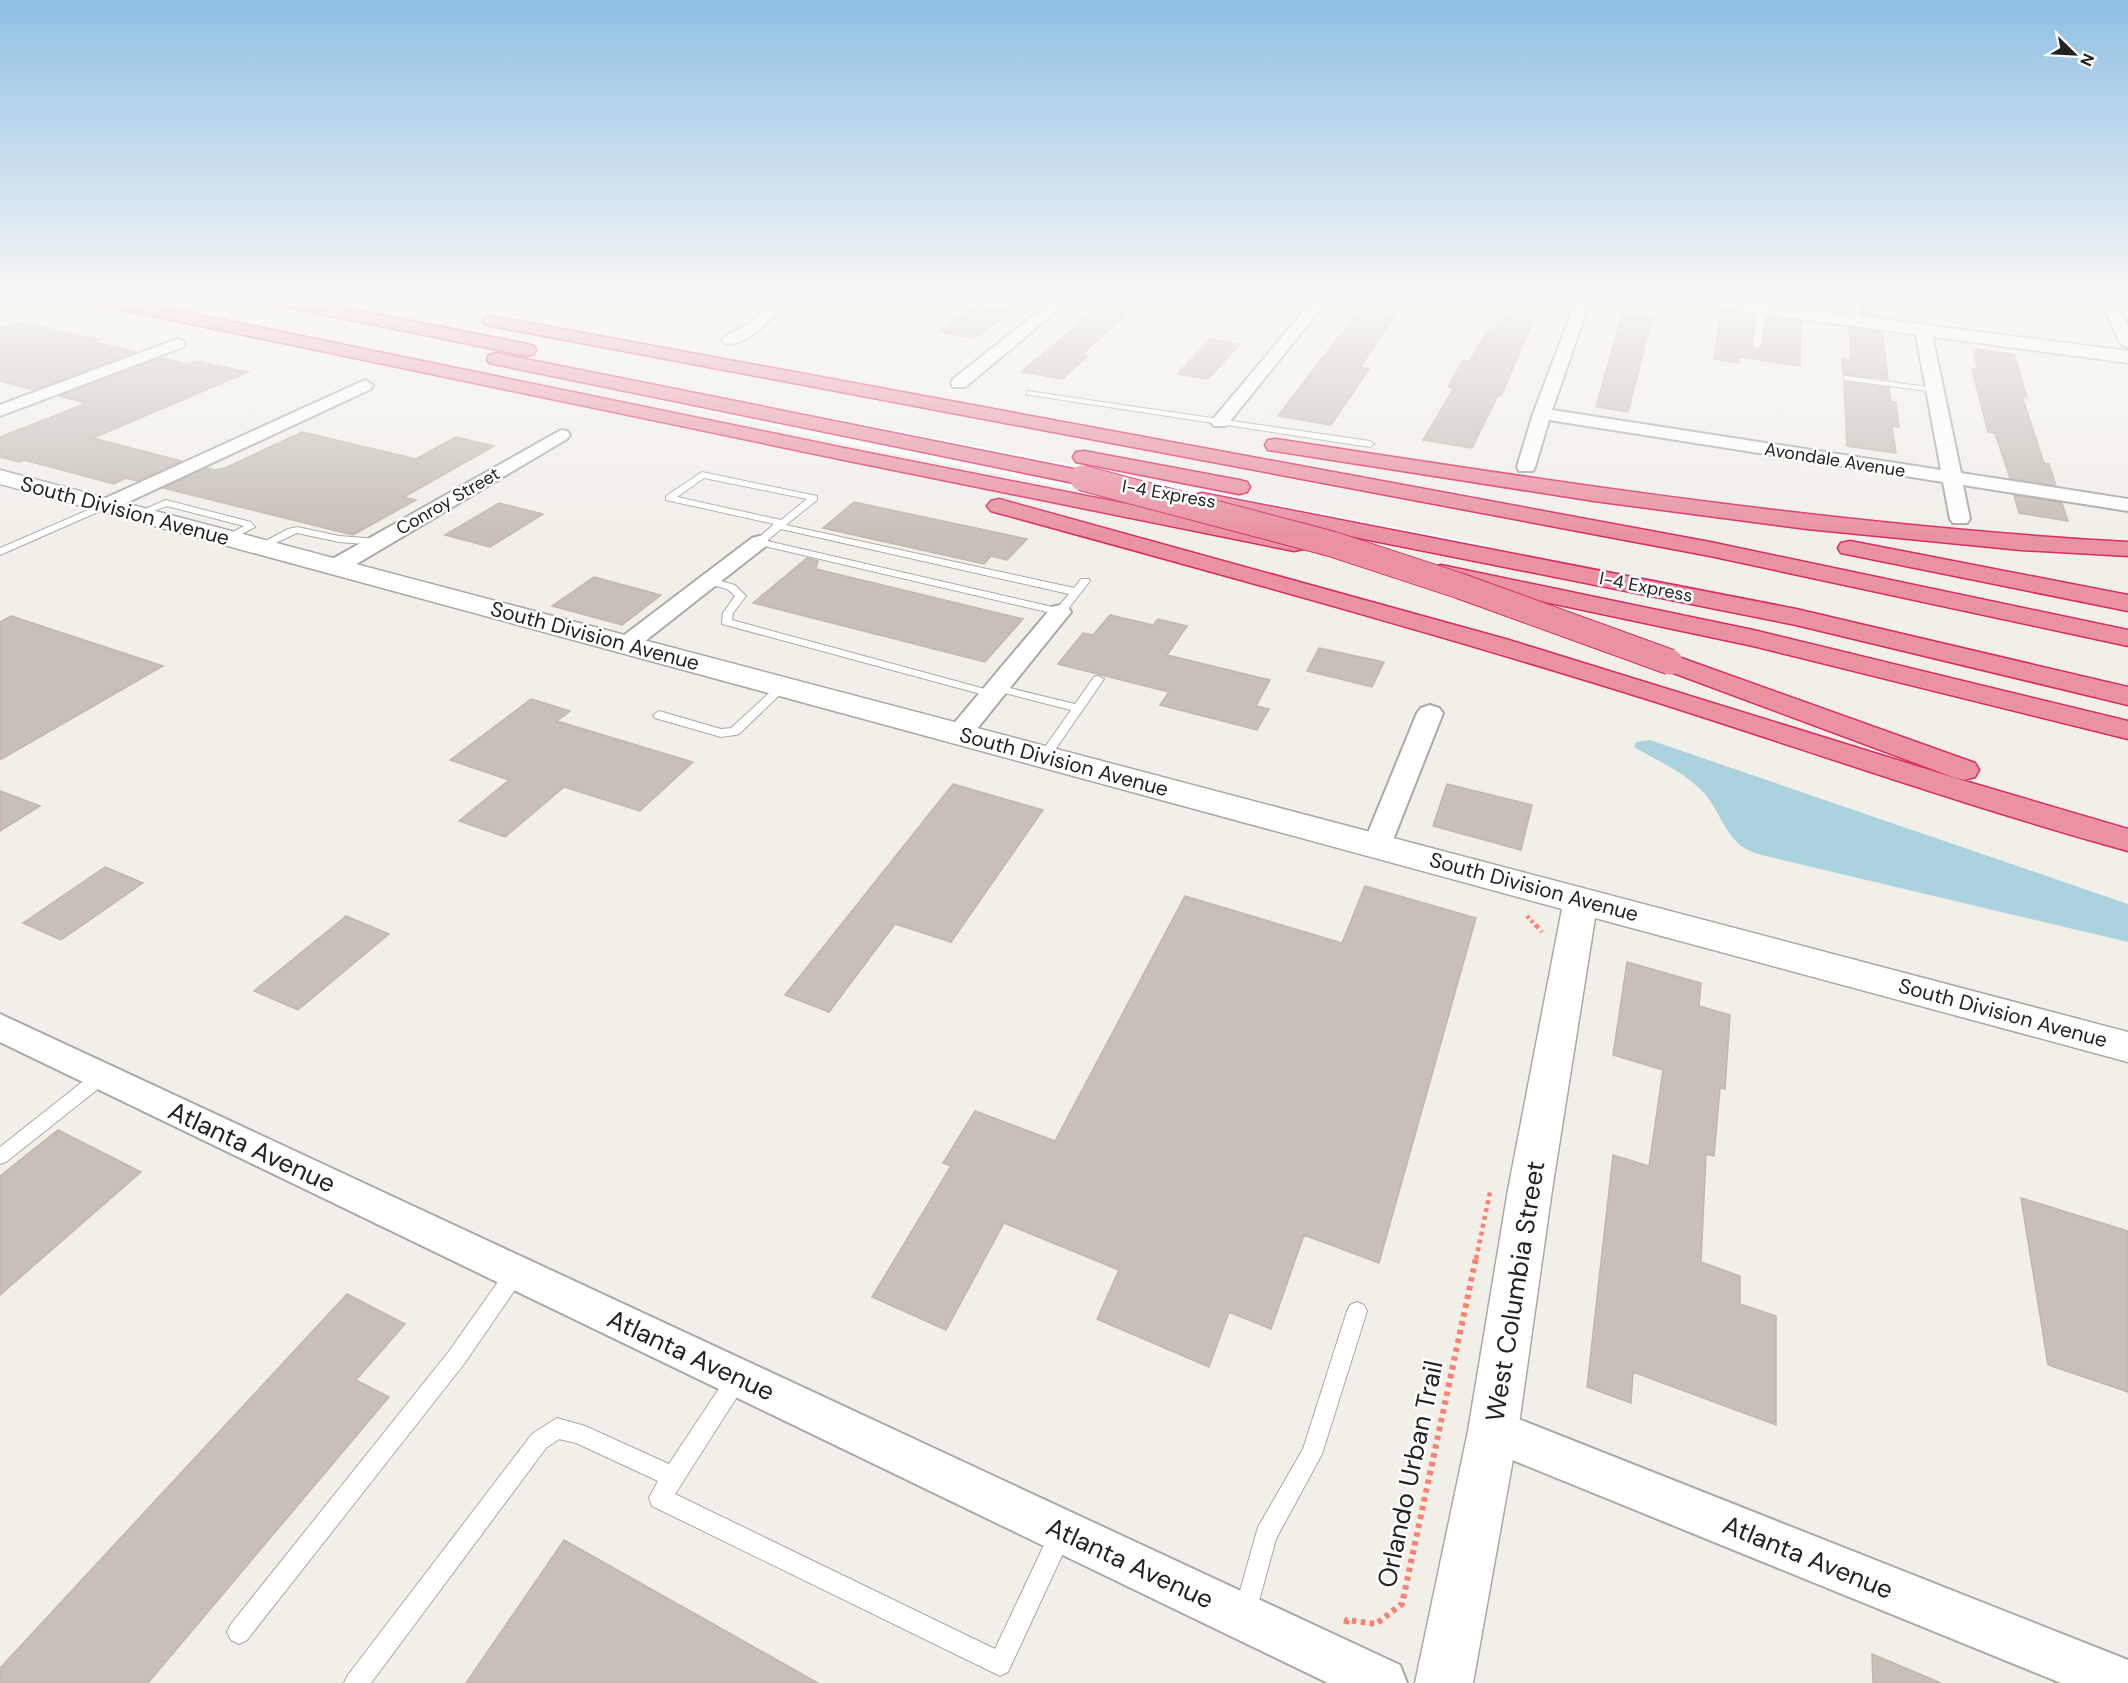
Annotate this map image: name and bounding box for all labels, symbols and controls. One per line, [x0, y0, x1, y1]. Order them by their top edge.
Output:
north arrow [2044, 24, 2104, 84]
text: N [2075, 50, 2099, 69]
street label: Avondale Avenue [1763, 437, 1907, 483]
street label: Conroy Street [392, 462, 504, 540]
street label: South Division Avenue [17, 470, 233, 552]
street label: I-4 Express [1120, 474, 1218, 514]
street label: I-4 Express [1597, 566, 1695, 608]
street label: South Division Avenue [487, 595, 703, 677]
street label: South Division Avenue [956, 721, 1172, 803]
street label: South Division Avenue [1426, 846, 1642, 928]
street label: South Division Avenue [1895, 972, 2111, 1054]
street label: Atlanta Avenue [163, 1093, 341, 1201]
street label: West Columbia Street [1478, 1158, 1552, 1424]
street label: Atlanta Avenue [602, 1301, 780, 1409]
street label: Orlando Urban Trail [1369, 1357, 1451, 1591]
street label: Atlanta Avenue [1718, 1507, 1898, 1607]
street label: Atlanta Avenue [1041, 1509, 1219, 1617]

